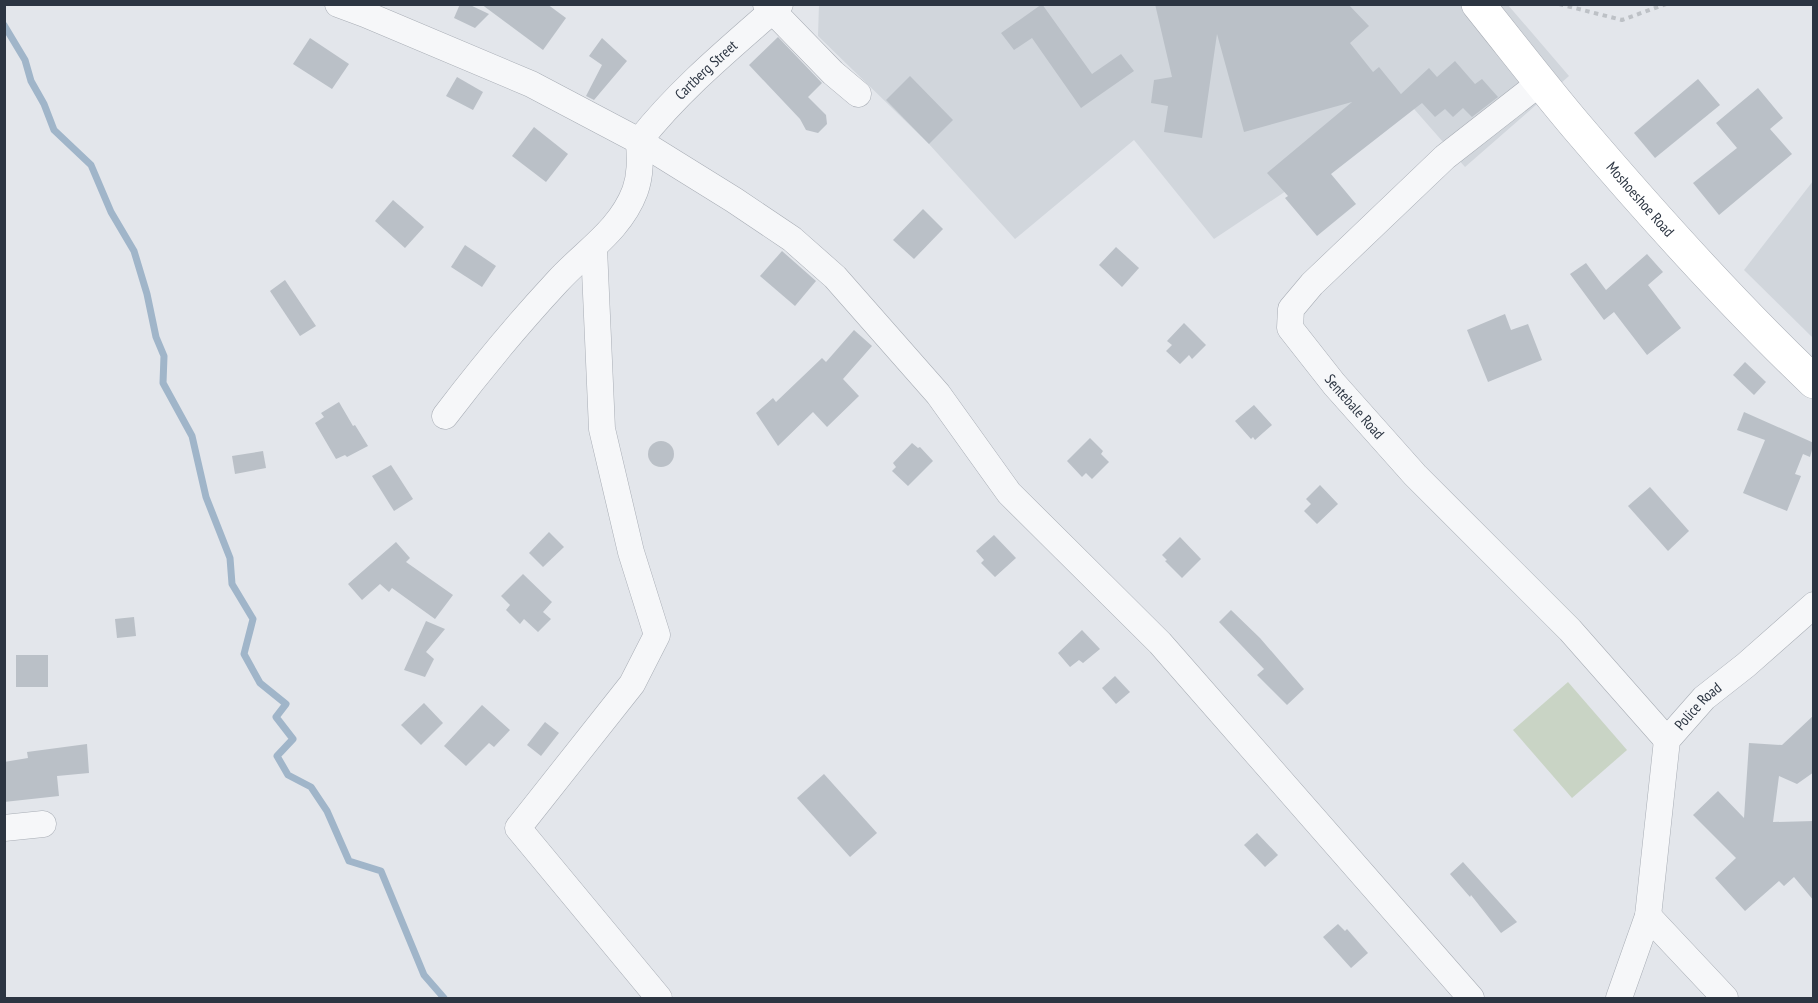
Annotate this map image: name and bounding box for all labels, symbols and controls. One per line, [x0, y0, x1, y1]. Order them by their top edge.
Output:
street label: Cartberg Street [671, 36, 741, 104]
street label: Moshoeshoe Road [1602, 158, 1679, 241]
street label: Sentebale Road [1321, 370, 1388, 443]
street label: Police Road [1670, 678, 1725, 734]

